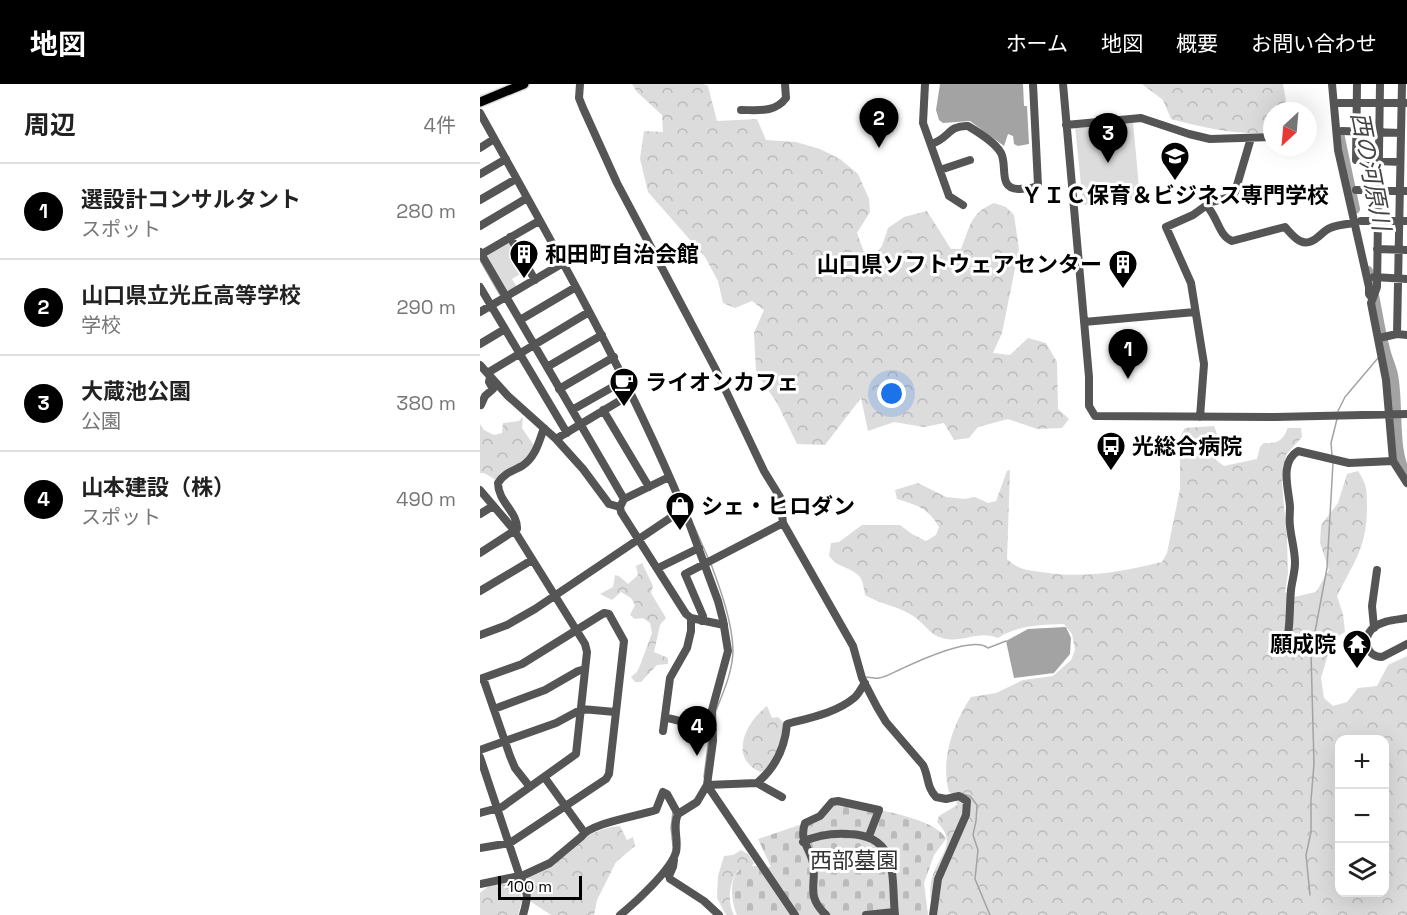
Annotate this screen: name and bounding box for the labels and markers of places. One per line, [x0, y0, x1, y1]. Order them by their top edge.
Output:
pin: 2 [860, 98, 898, 148]
pin: 3 [1088, 113, 1128, 163]
school or university icon: ＹＩＣ保育＆ビジネス専門学校 [1159, 140, 1191, 182]
place label: ＹＩＣ保育＆ビジネス専門学校 [1021, 181, 1329, 209]
building icon: 和田町自治会館 [508, 238, 540, 280]
place label: 和田町自治会館 [545, 240, 699, 268]
building icon: 山口県ソフトウェアセンター [1107, 248, 1139, 290]
place label: 山口県ソフトウェアセンター [816, 250, 1102, 278]
pin: 1 [1108, 330, 1148, 379]
cafe icon: ライオンカフェ [608, 366, 640, 408]
place label: ライオンカフェ [645, 368, 799, 396]
bus stop icon: 光総合病院 [1095, 430, 1127, 472]
place label: 光総合病院 [1132, 432, 1242, 460]
shop icon: シェ・ヒロダン [664, 490, 696, 532]
place label: シェ・ヒロダン [701, 492, 855, 520]
temple icon: 願成院 [1341, 628, 1373, 670]
place label: 願成院 [1270, 630, 1336, 658]
pin: 4 [678, 706, 716, 756]

